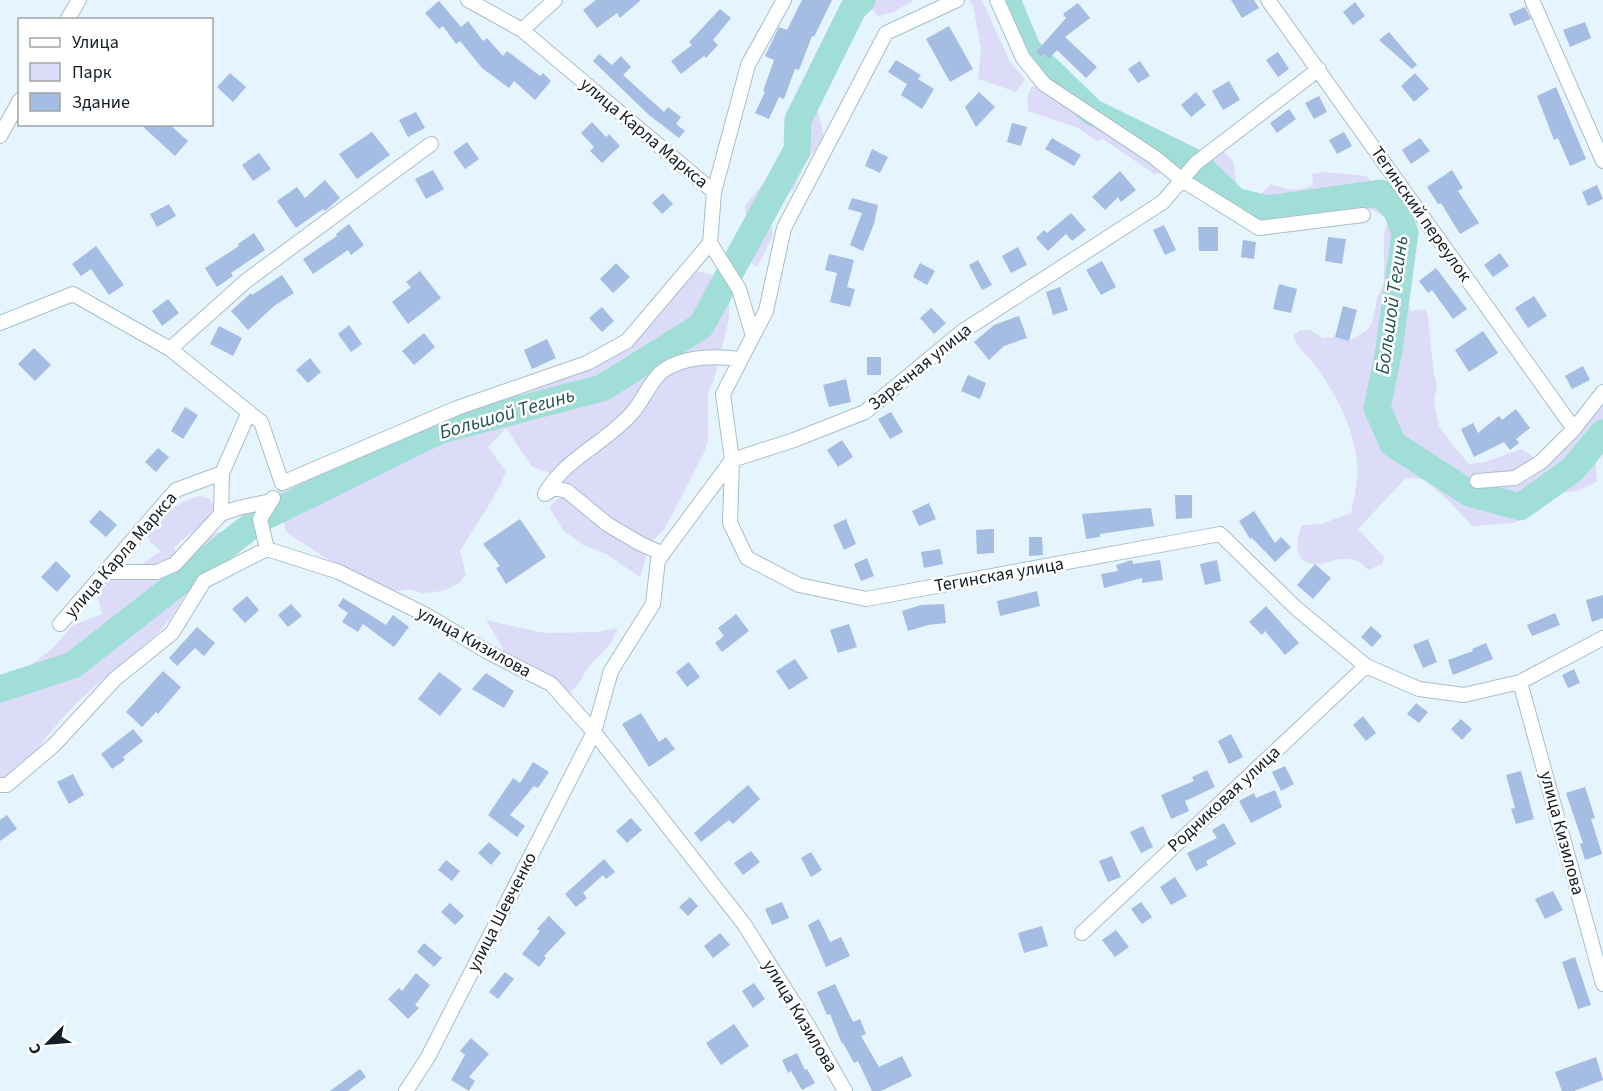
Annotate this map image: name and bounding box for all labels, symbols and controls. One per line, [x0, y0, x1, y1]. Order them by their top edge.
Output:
legend [18, 18, 213, 126]
text: Улица [72, 30, 119, 55]
text: Парк [72, 60, 112, 85]
street label: улица Карла Маркса [575, 72, 713, 194]
text: Здание [72, 90, 130, 115]
street label: Тегинский переулок [1365, 141, 1477, 287]
water label: Большой Тегинь [1368, 234, 1416, 376]
street label: Заречная улица [863, 318, 977, 416]
water label: Большой Тегинь [436, 381, 578, 447]
street label: улица Карла Маркса [59, 486, 183, 624]
street label: Тегинская улица [932, 551, 1066, 599]
street label: улица Кизилова [412, 600, 536, 684]
street label: Родниковая улица [1162, 740, 1286, 858]
street label: улица Кизилова [1533, 768, 1591, 898]
street label: улица Шевченко [461, 848, 543, 976]
street label: улица Кизилова [757, 955, 843, 1077]
north arrow [18, 1013, 78, 1073]
text: С [23, 1040, 47, 1058]

